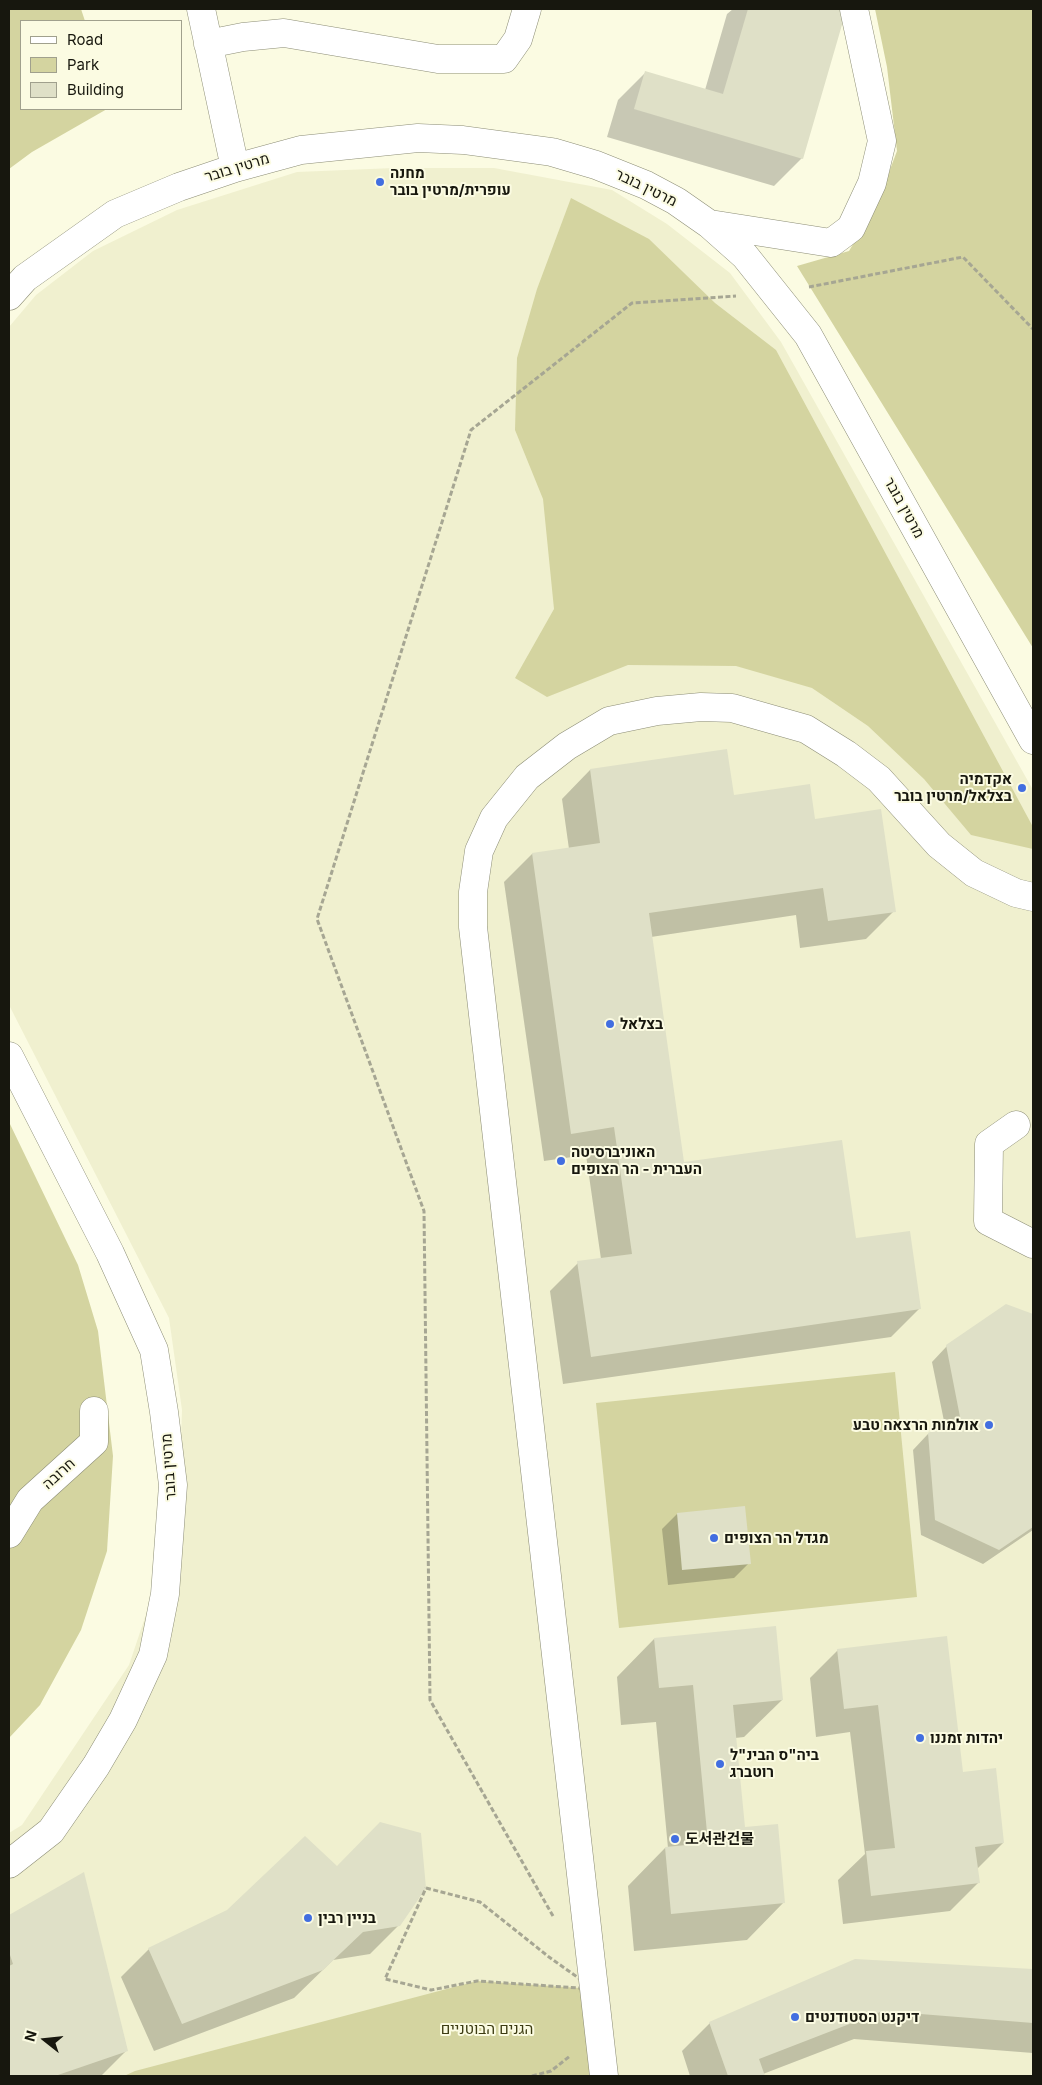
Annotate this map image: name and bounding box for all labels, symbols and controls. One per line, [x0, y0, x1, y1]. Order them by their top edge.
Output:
legend [20, 20, 182, 110]
text: Road [67, 30, 103, 49]
text: Park [67, 55, 99, 74]
text: Building [67, 80, 124, 99]
street label: מרטין בובר [202, 150, 272, 186]
place label: מחנה עופרית/מרטין בובר [390, 164, 511, 199]
street label: מרטין בובר [612, 165, 680, 211]
marker: מחנה עופרית/מרטין בובר [374, 176, 386, 188]
street label: מרטין בובר [880, 474, 928, 542]
place label: אקדמיה בצלאל/מרטין בובר [894, 770, 1012, 805]
marker: אקדמיה בצלאל/מרטין בובר [1016, 782, 1028, 794]
place label: בצלאל [620, 1015, 663, 1033]
marker: בצלאל [604, 1018, 616, 1030]
place label: האוניברסיטה העברית - הר הצופים [571, 1143, 702, 1178]
marker: האוניברסיטה העברית - הר הצופים [555, 1155, 567, 1167]
place label: אולמות הרצאה טבע [853, 1416, 979, 1434]
marker: אולמות הרצאה טבע [983, 1419, 995, 1431]
street label: מרטין בובר [158, 1433, 180, 1501]
street label: חרובה [39, 1455, 79, 1493]
place label: מגדל הר הצופים [724, 1529, 829, 1547]
marker: מגדל הר הצופים [708, 1532, 720, 1544]
place label: יהדות זמננו [930, 1729, 1003, 1747]
marker: יהדות זמננו [914, 1732, 926, 1744]
place label: ביה"ס הבינ"ל רוטברג [730, 1746, 819, 1781]
marker: ביה"ס הבינ"ל רוטברג [714, 1758, 726, 1770]
place label: 도서관건물 [685, 1830, 754, 1848]
marker: 도서관건물 [669, 1833, 681, 1845]
place label: בניין רבין [318, 1909, 376, 1927]
marker: בניין רבין [302, 1912, 314, 1924]
place label: דיקנט הסטודנטים [805, 2008, 920, 2026]
marker: דיקנט הסטודנטים [789, 2011, 801, 2023]
north arrow [20, 2015, 70, 2065]
park label: הגנים הבוטניים [441, 2020, 533, 2038]
text: N [20, 2028, 40, 2043]

